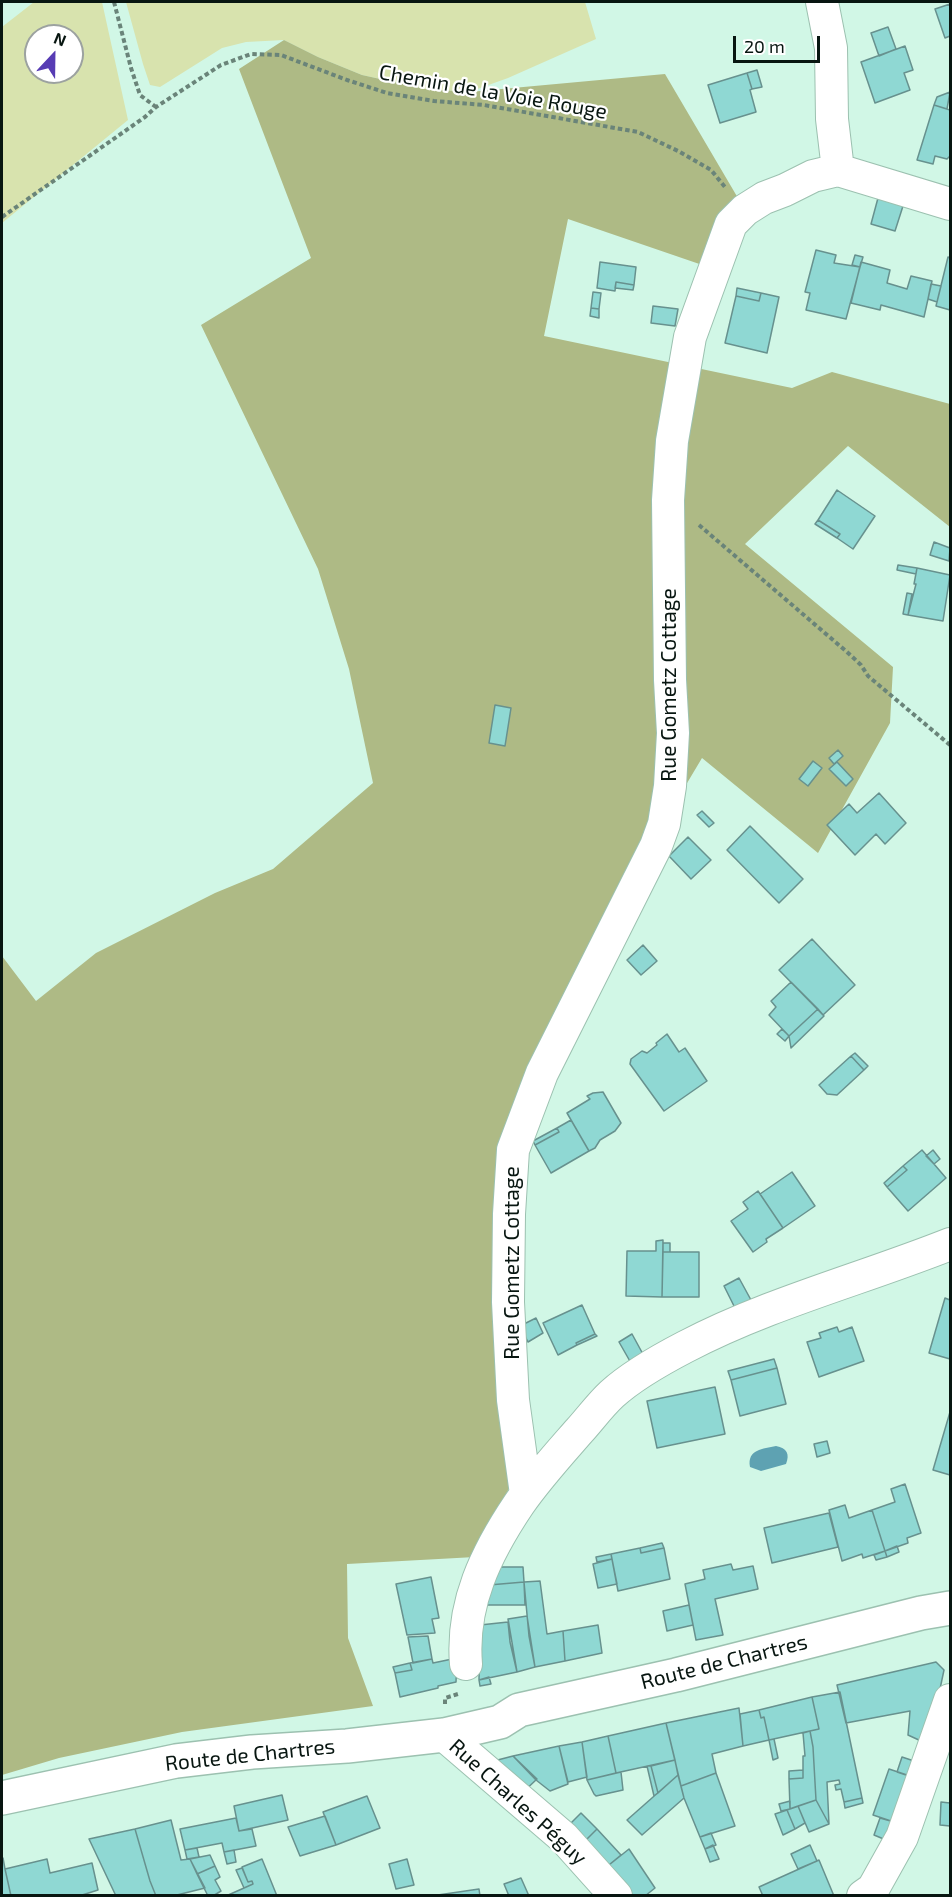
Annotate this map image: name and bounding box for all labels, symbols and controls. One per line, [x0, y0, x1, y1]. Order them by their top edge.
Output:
north arrow [24, 24, 84, 84]
scale bar [736, 24, 823, 62]
text: N [51, 28, 69, 50]
text: 20 m [744, 35, 785, 57]
street label: Chemin de la Voie Rouge [377, 60, 609, 124]
street label: Rue Gometz Cottage [656, 588, 682, 782]
street label: Rue Gometz Cottage [499, 1166, 525, 1360]
street label: Route de Chartres [638, 1629, 810, 1695]
street label: Route de Chartres [164, 1734, 336, 1776]
street label: Rue Charles Péguy [444, 1734, 592, 1870]

